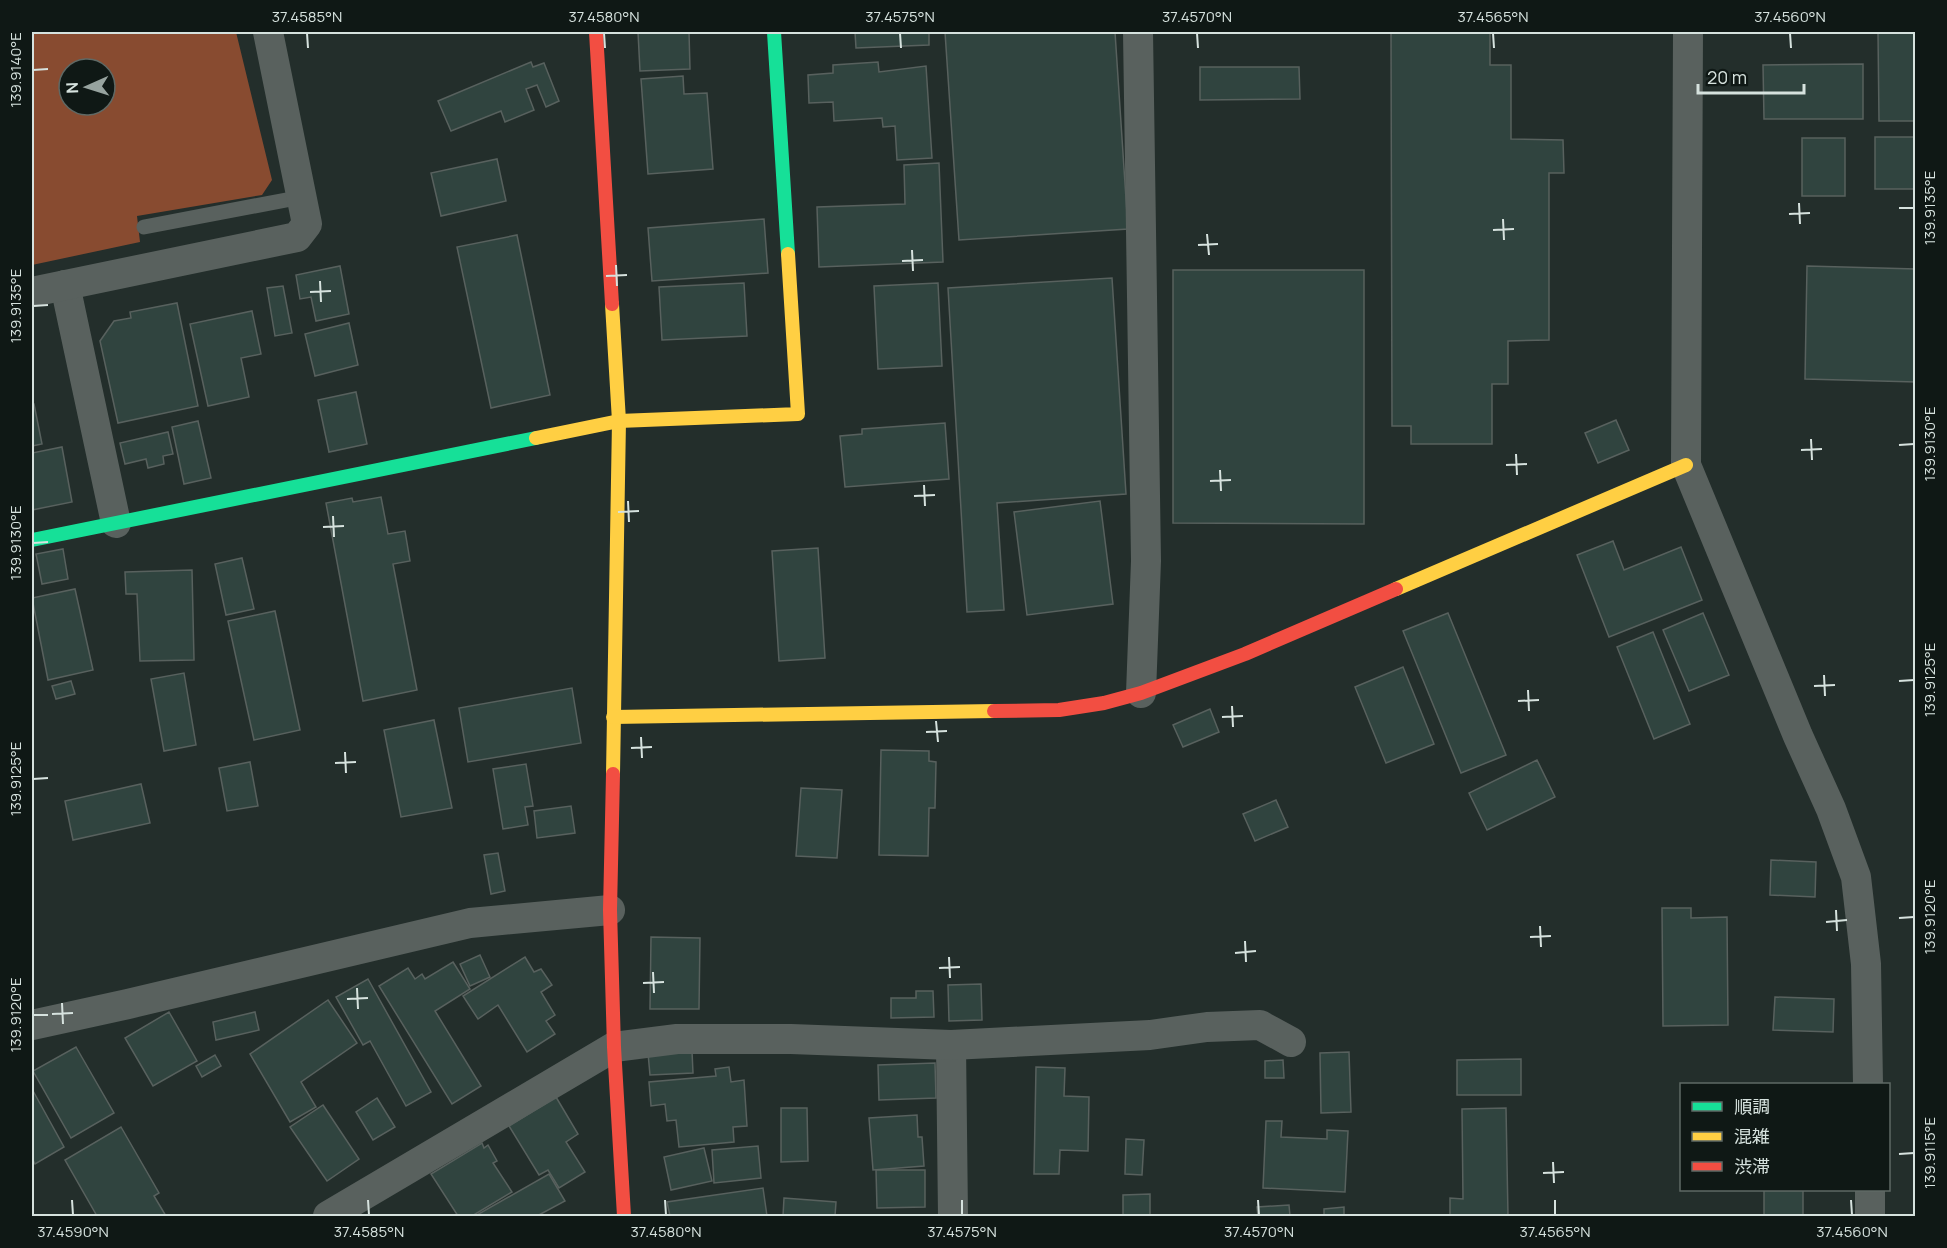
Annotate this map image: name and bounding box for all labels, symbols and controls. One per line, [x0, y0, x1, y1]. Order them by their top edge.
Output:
text: 37.4585°N [272, 6, 342, 27]
text: 37.4580°N [568, 6, 640, 27]
text: 37.4575°N [865, 6, 935, 27]
text: 37.4570°N [1162, 6, 1232, 27]
text: 37.4565°N [1457, 6, 1529, 27]
text: 37.4560°N [1754, 6, 1826, 27]
text: 139.9140°E [5, 32, 26, 108]
north arrow [57, 57, 117, 117]
scale bar [1698, 57, 1804, 95]
text: 20 m [1707, 65, 1747, 89]
text: N [61, 81, 83, 94]
text: 139.9135°E [1919, 171, 1940, 245]
text: 139.9135°E [5, 269, 26, 343]
text: 139.9130°E [1919, 407, 1940, 481]
text: 139.9130°E [5, 506, 26, 580]
text: 139.9125°E [1919, 643, 1940, 717]
text: 139.9125°E [5, 742, 26, 816]
text: 139.9120°E [1919, 879, 1940, 955]
text: 139.9120°E [5, 977, 26, 1053]
legend [1680, 1083, 1890, 1191]
text: 順調 [1734, 1094, 1770, 1118]
text: 139.9115°E [1919, 1117, 1940, 1189]
text: 混雑 [1734, 1124, 1770, 1148]
text: 渋滞 [1734, 1154, 1770, 1178]
text: 37.4590°N [37, 1221, 109, 1242]
text: 37.4585°N [334, 1221, 404, 1242]
text: 37.4580°N [630, 1221, 702, 1242]
text: 37.4575°N [927, 1221, 997, 1242]
text: 37.4570°N [1224, 1221, 1294, 1242]
text: 37.4565°N [1519, 1221, 1591, 1242]
text: 37.4560°N [1816, 1221, 1888, 1242]

